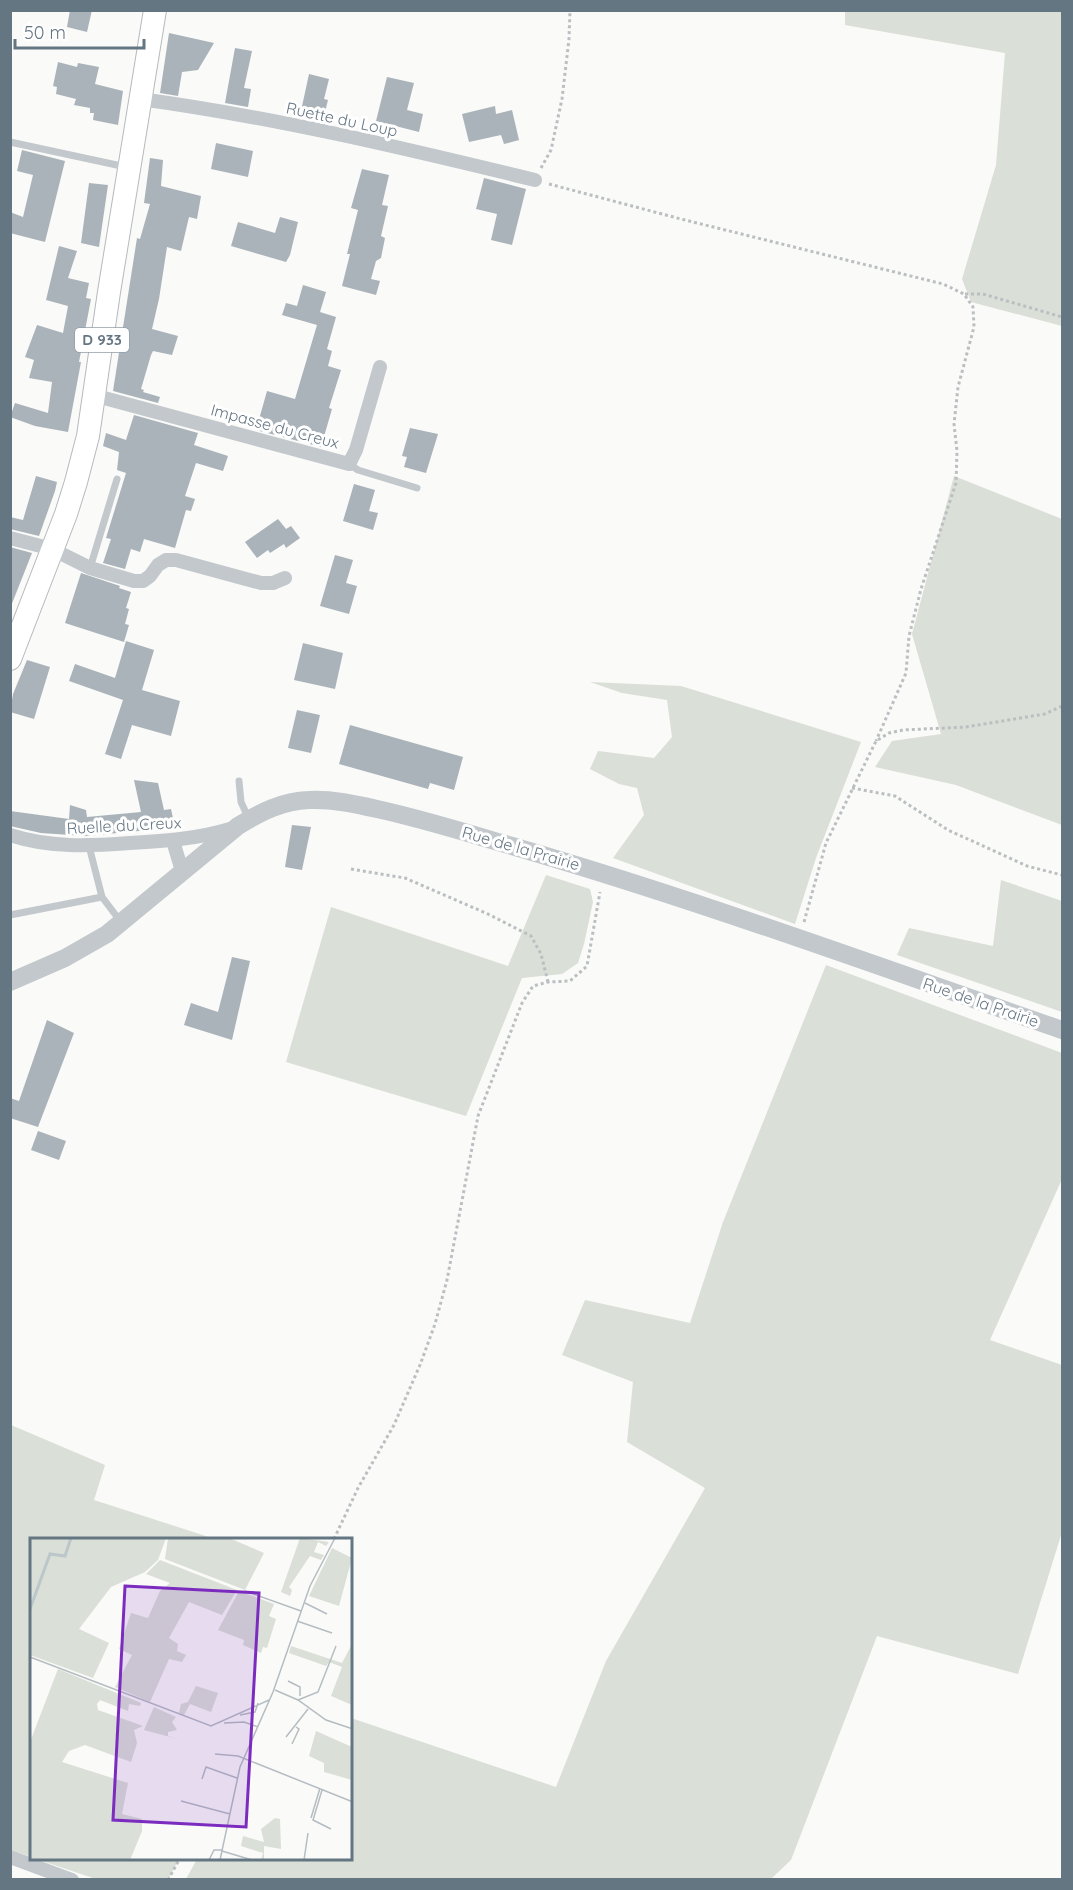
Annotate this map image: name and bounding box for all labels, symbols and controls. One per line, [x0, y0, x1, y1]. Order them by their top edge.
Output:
scale bar [15, 12, 144, 50]
text: 50 m [24, 21, 66, 44]
street label: Ruette du Loup [285, 97, 399, 141]
road number: D 933 [75, 328, 129, 352]
street label: Impasse du Creux [209, 399, 342, 453]
street label: Ruelle du Creux [66, 812, 182, 838]
street label: Rue de la Prairie [460, 822, 582, 874]
street label: Rue de la Prairie [920, 973, 1042, 1031]
inset map [30, 1538, 352, 1860]

